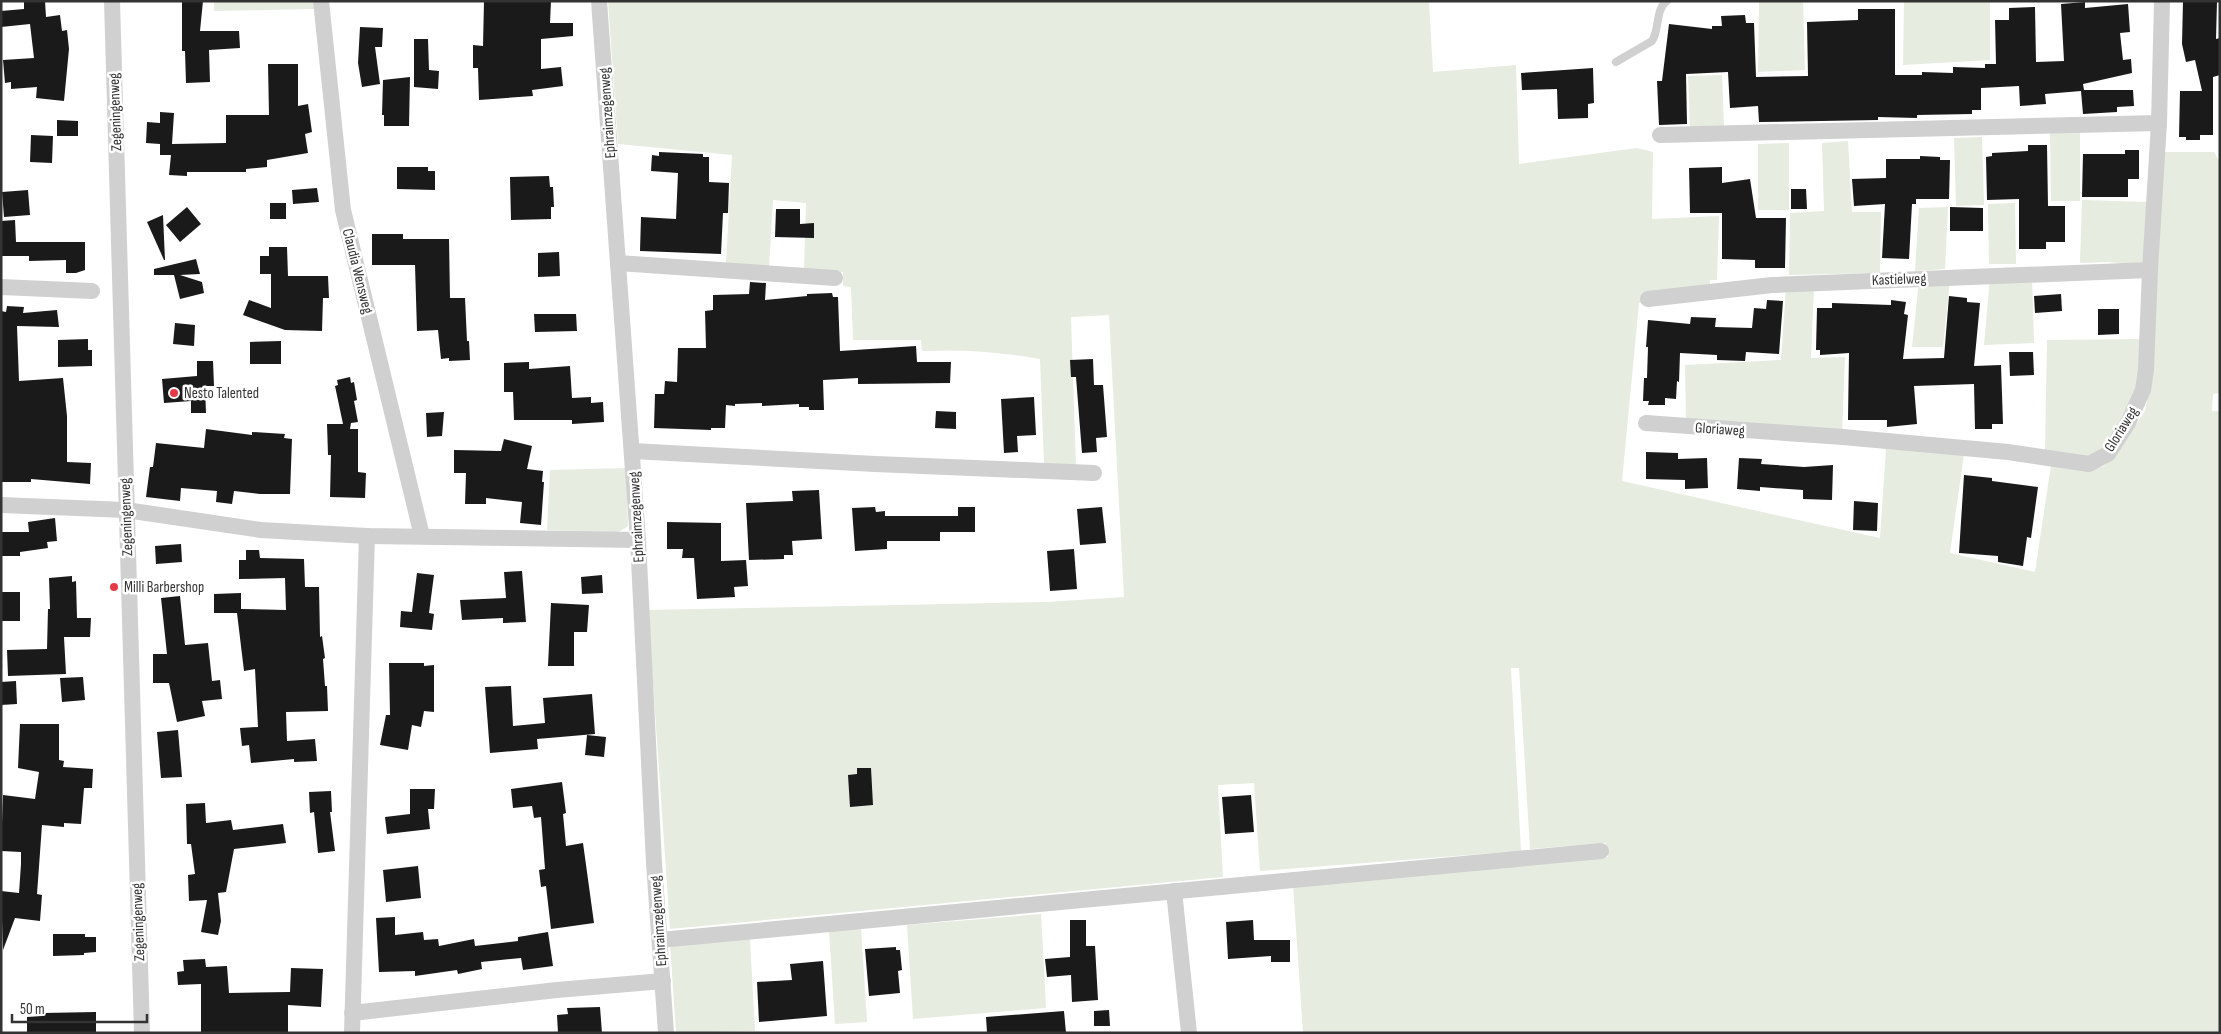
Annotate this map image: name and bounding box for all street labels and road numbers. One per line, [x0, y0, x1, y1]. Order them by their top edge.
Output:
street label: Ephraimzegenweg [595, 67, 620, 159]
street label: Zegeningenweg [105, 73, 126, 151]
street label: Claudia Wensweg [338, 227, 377, 316]
street label: Kastielweg [1871, 269, 1927, 290]
street label: Gloriaweg [2100, 403, 2143, 455]
street label: Gloriaweg [1695, 418, 1745, 441]
street label: Ephraimzegenweg [625, 471, 648, 563]
street label: Zegeningenweg [116, 478, 137, 556]
street label: Ephraimzegenweg [646, 875, 671, 967]
street label: Zegeningenweg [128, 883, 149, 961]

